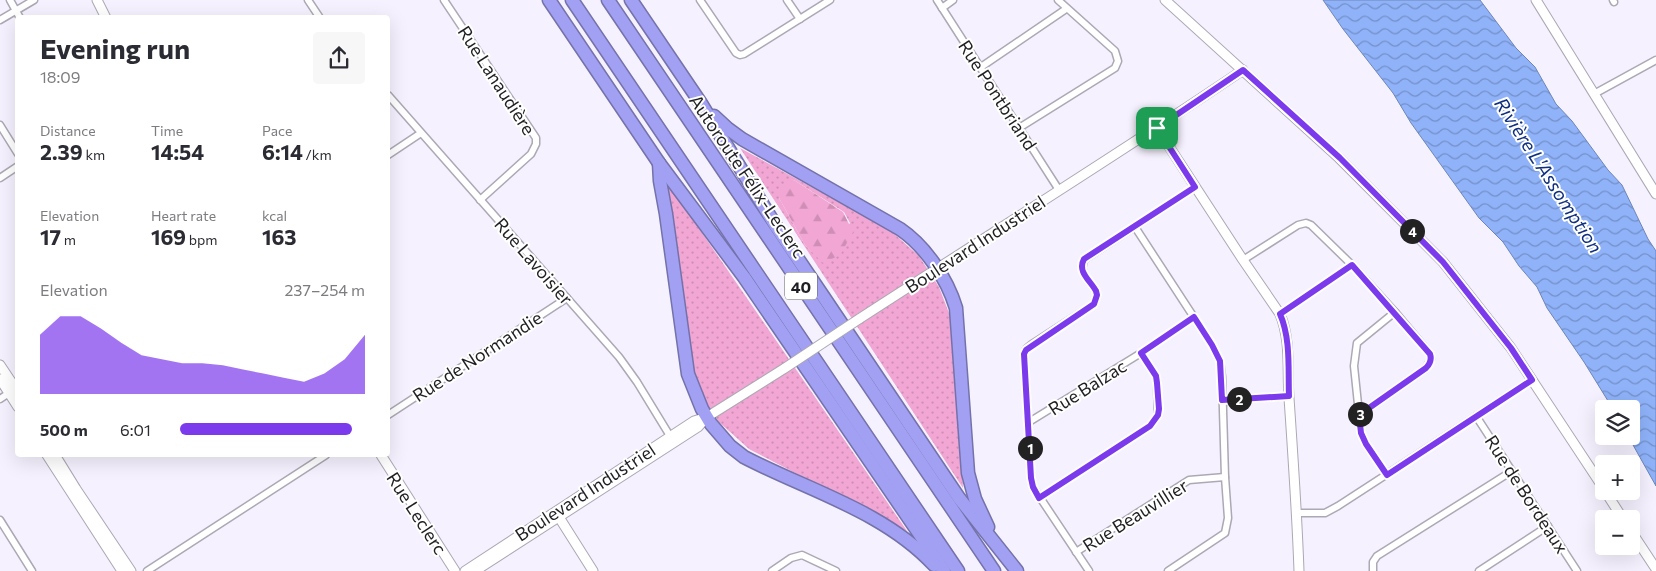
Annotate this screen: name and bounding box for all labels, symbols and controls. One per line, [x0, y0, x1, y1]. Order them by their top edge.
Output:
street label: Rue Lanaudière [454, 21, 540, 139]
text: Evening run [40, 31, 190, 65]
button: share [313, 32, 365, 84]
street label: Rue Pontbriand [954, 36, 1042, 154]
text: 18:09 [40, 67, 80, 86]
street label: Autoroute Félix-Leclerc [685, 90, 811, 262]
water label: Rivière L'Assomption [1490, 93, 1608, 257]
pin [1136, 107, 1178, 149]
icon: arrive [1143, 114, 1171, 142]
text: Distance [40, 122, 96, 139]
text: Time [151, 122, 183, 139]
text: Pace [262, 122, 292, 139]
text: 2.39 [40, 139, 83, 164]
text: 14:54 [151, 139, 204, 164]
text: 6:14 [262, 139, 303, 164]
text: km [83, 146, 105, 163]
text: /km [303, 146, 332, 163]
street label: Boulevard Industriel [901, 190, 1049, 298]
text: Elevation [40, 207, 99, 224]
text: Heart rate [151, 207, 216, 224]
text: kcal [262, 207, 287, 224]
street label: Rue Lavoisier [490, 213, 578, 309]
pin: 4 [1400, 218, 1424, 244]
text: 4 [1408, 223, 1417, 240]
text: 17 [40, 224, 61, 249]
text: 169 [151, 224, 186, 249]
text: 163 [262, 224, 297, 249]
text: m [61, 231, 76, 248]
text: bpm [186, 231, 218, 248]
road number: 40 [785, 272, 817, 300]
text: Elevation [40, 280, 108, 299]
text: 237–254 m [285, 280, 365, 299]
street label: Rue de Normandie [408, 306, 546, 406]
street label: Rue Balzac [1044, 354, 1130, 420]
pin: 2 [1226, 386, 1252, 412]
text: 2 [1236, 391, 1243, 408]
map controls [1595, 400, 1640, 555]
button: layers [1595, 400, 1640, 445]
pin: 3 [1348, 402, 1372, 426]
text: 3 [1356, 406, 1365, 423]
text: 500 m [40, 420, 88, 439]
text: 6:01 [120, 420, 151, 439]
street label: Rue de Bordeaux [1481, 431, 1574, 558]
pin: 1 [1018, 436, 1042, 460]
street label: Boulevard Industriel [511, 438, 659, 546]
text: 1 [1027, 440, 1034, 457]
button: + [1595, 455, 1640, 500]
street label: Rue Leclerc [382, 468, 452, 558]
street label: Rue Beauvillier [1078, 474, 1192, 556]
button: − [1595, 510, 1640, 555]

